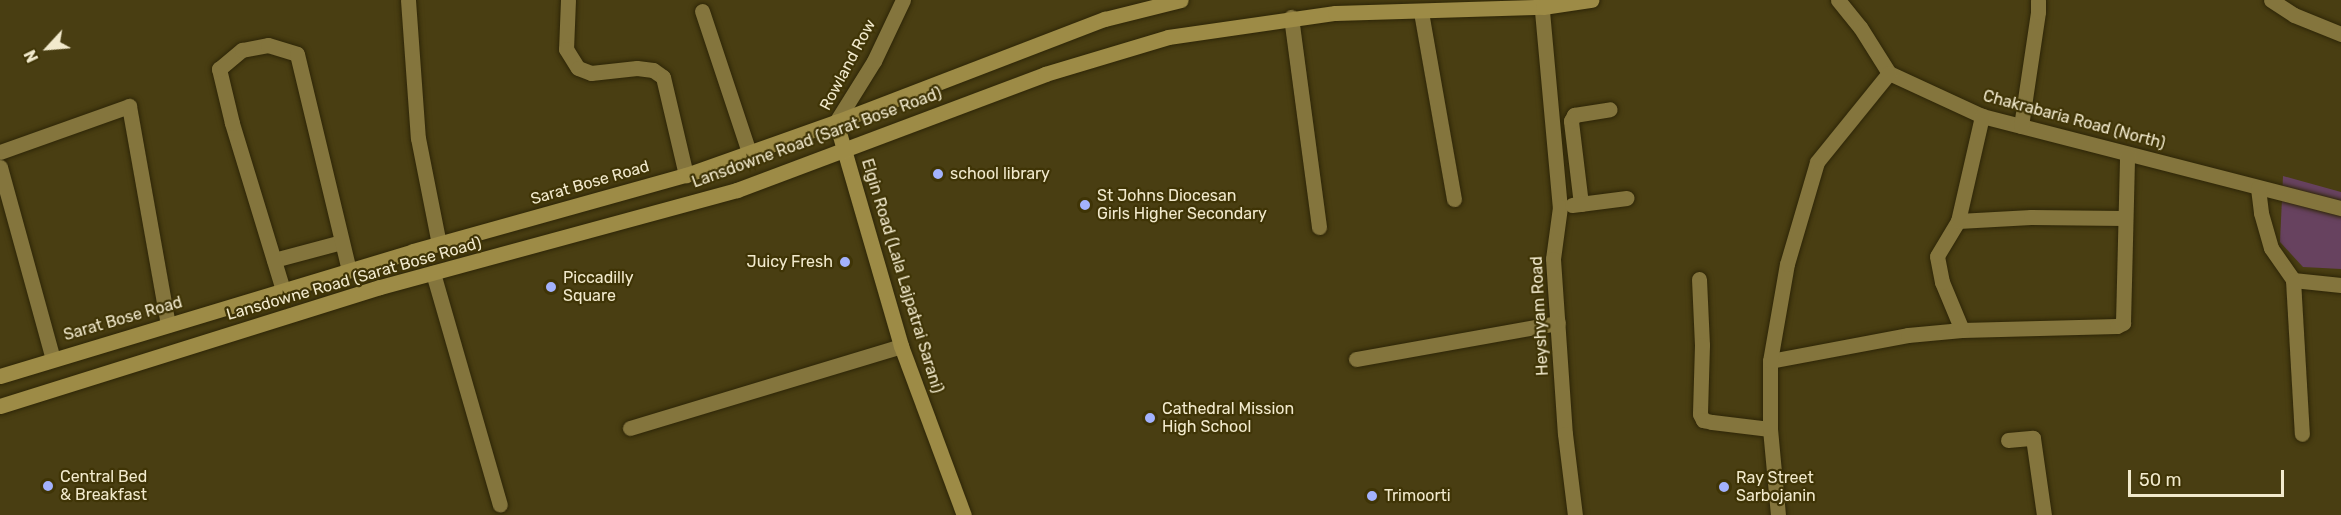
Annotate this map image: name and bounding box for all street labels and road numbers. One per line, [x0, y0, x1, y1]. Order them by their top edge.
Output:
street label: Rowland Row [816, 16, 880, 114]
street label: Lansdowne Road (Sarat Bose Road) [689, 84, 945, 192]
street label: Chakrabaria Road (North) [1981, 86, 2167, 154]
street label: Elgin Road (Lala Lajpatrai Sarani) [857, 156, 947, 396]
street label: Sarat Bose Road [528, 157, 652, 209]
street label: Lansdowne Road (Sarat Bose Road) [224, 233, 484, 325]
street label: Heyshyam Road [1527, 256, 1553, 376]
street label: Sarat Bose Road [61, 293, 185, 345]

